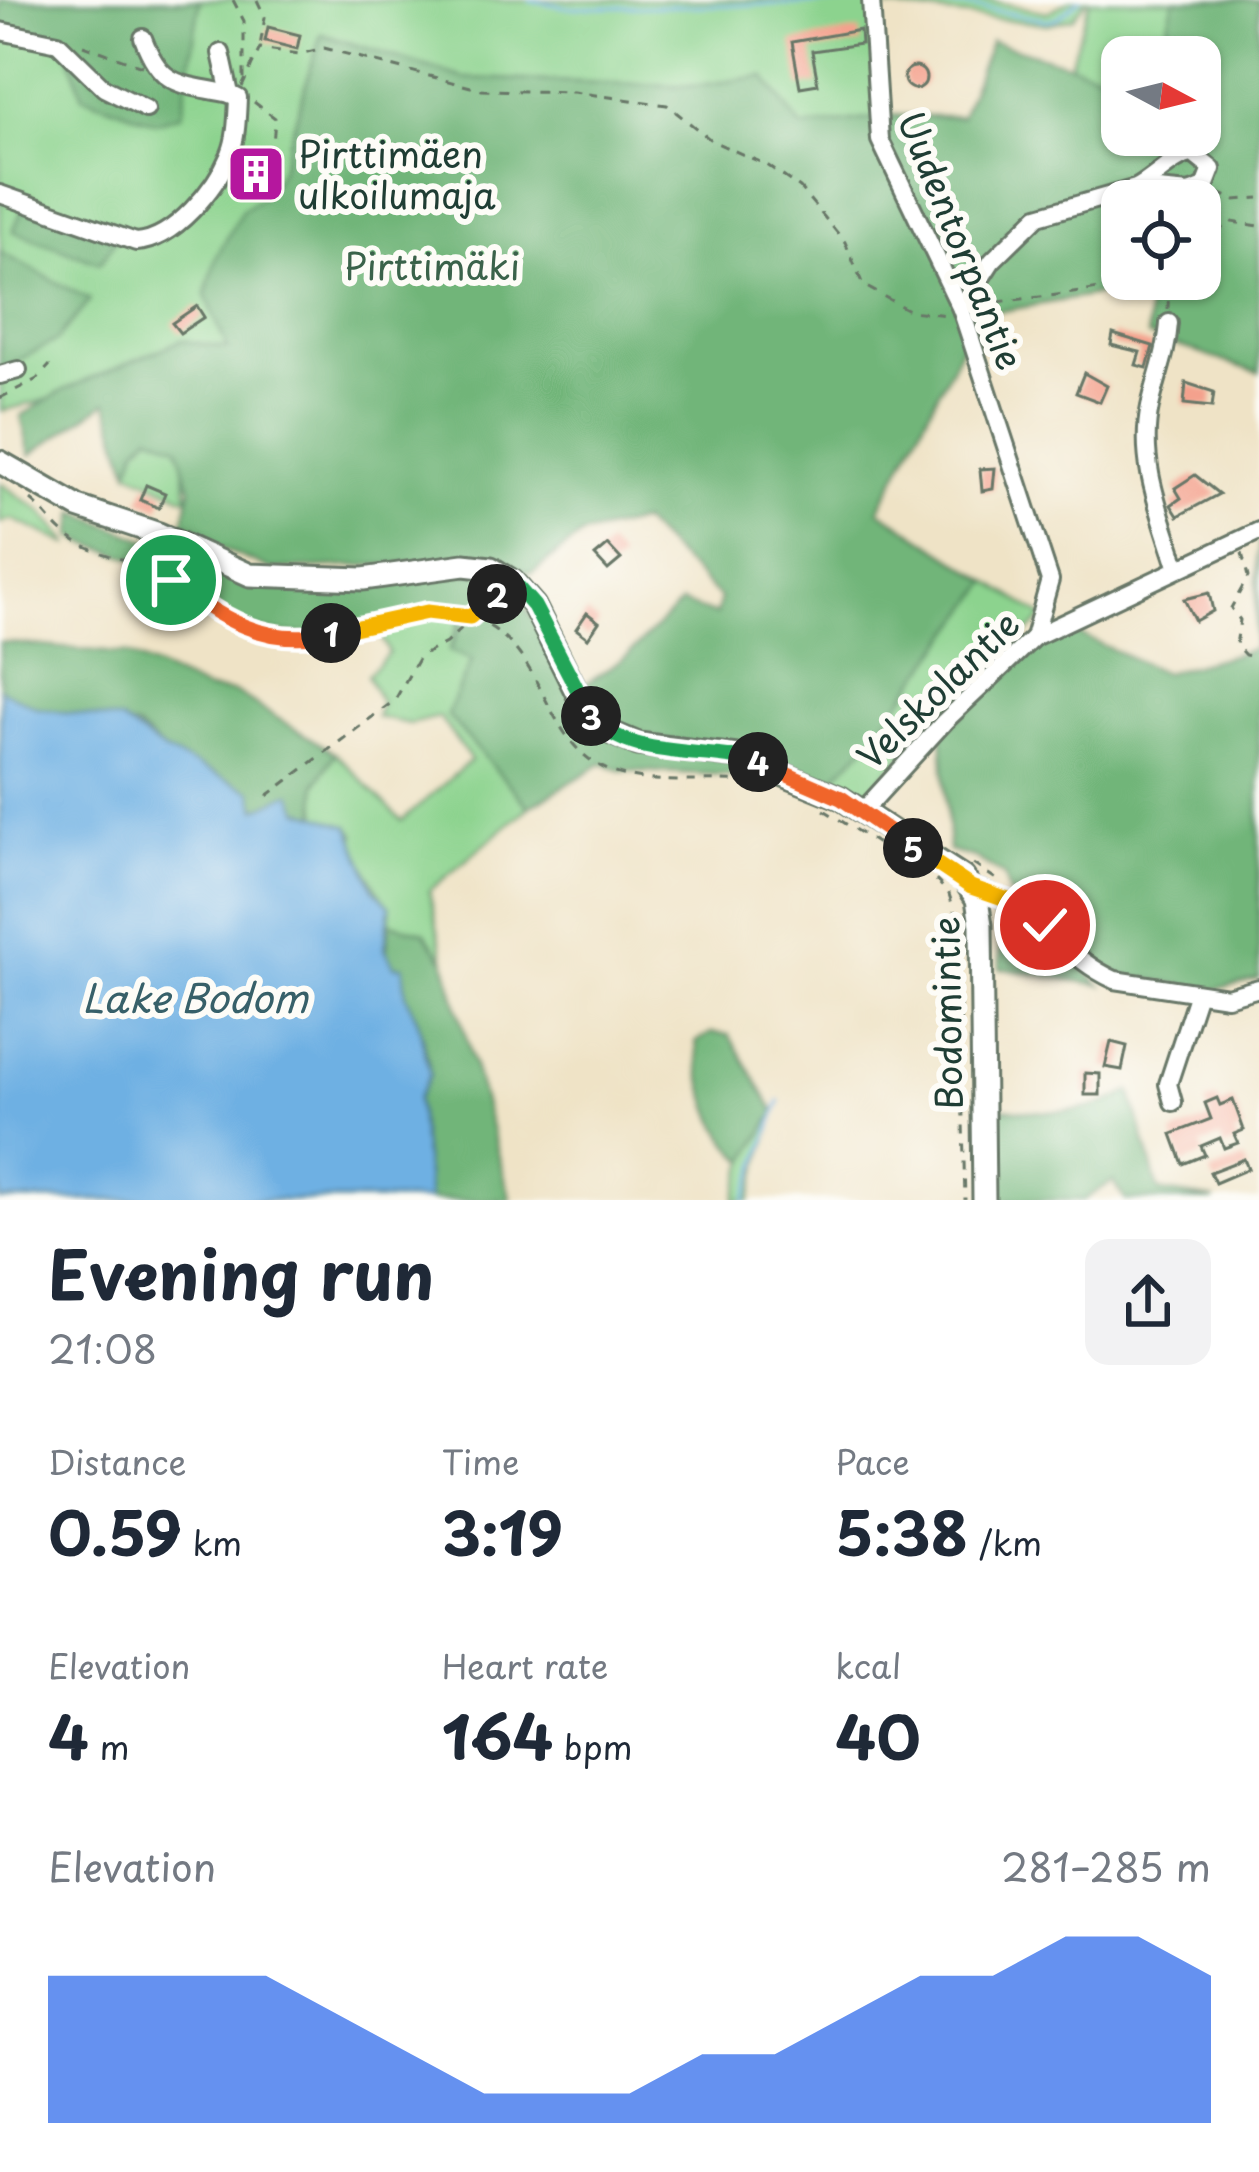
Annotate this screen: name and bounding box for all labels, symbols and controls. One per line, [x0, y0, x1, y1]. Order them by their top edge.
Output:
north arrow [1101, 36, 1221, 156]
map controls [1101, 36, 1221, 300]
street label: Uudentorpantie [886, 103, 1038, 377]
place label: Pirttimäen ulkoilumaja [298, 126, 496, 221]
building icon: Pirttimäen ulkoilumaja [225, 143, 287, 205]
button: locate [1101, 180, 1221, 300]
park label: Pirttimäki [344, 238, 520, 292]
pin [120, 529, 222, 631]
icon: arrive [138, 547, 204, 613]
pin: 2 [467, 564, 527, 624]
text: 2 [485, 569, 509, 619]
street label: Velskolantie [843, 597, 1031, 781]
pin: 1 [301, 603, 361, 663]
text: 1 [323, 608, 339, 658]
pin: 3 [561, 686, 621, 746]
text: 3 [580, 691, 602, 741]
pin: 4 [728, 732, 788, 792]
text: 4 [747, 737, 769, 787]
pin: 5 [883, 818, 943, 878]
text: 5 [902, 823, 924, 873]
pin [994, 874, 1096, 976]
icon: check [1012, 892, 1078, 958]
street label: Bodomintie [917, 916, 975, 1110]
water label: Lake Bodom [82, 967, 310, 1026]
text: Evening run [48, 1223, 434, 1322]
button: share [1085, 1239, 1211, 1365]
text: 21:08 [48, 1318, 157, 1377]
text: Distance [48, 1436, 186, 1486]
text: Time [442, 1436, 520, 1486]
text: Pace [835, 1436, 910, 1486]
text: 0.59 [48, 1486, 182, 1576]
text: 3:19 [442, 1486, 563, 1576]
text: 5:38 [835, 1486, 968, 1576]
text: km [182, 1517, 242, 1567]
text: /km [968, 1517, 1042, 1567]
text: Elevation [48, 1640, 190, 1690]
text: Heart rate [442, 1640, 608, 1690]
text: kcal [835, 1640, 901, 1690]
text: 4 [48, 1690, 89, 1780]
text: 164 [442, 1690, 553, 1780]
text: 40 [835, 1690, 921, 1780]
text: m [89, 1721, 130, 1771]
text: bpm [553, 1721, 633, 1771]
text: Elevation [48, 1836, 216, 1895]
text: 281–285 m [1001, 1836, 1211, 1895]

